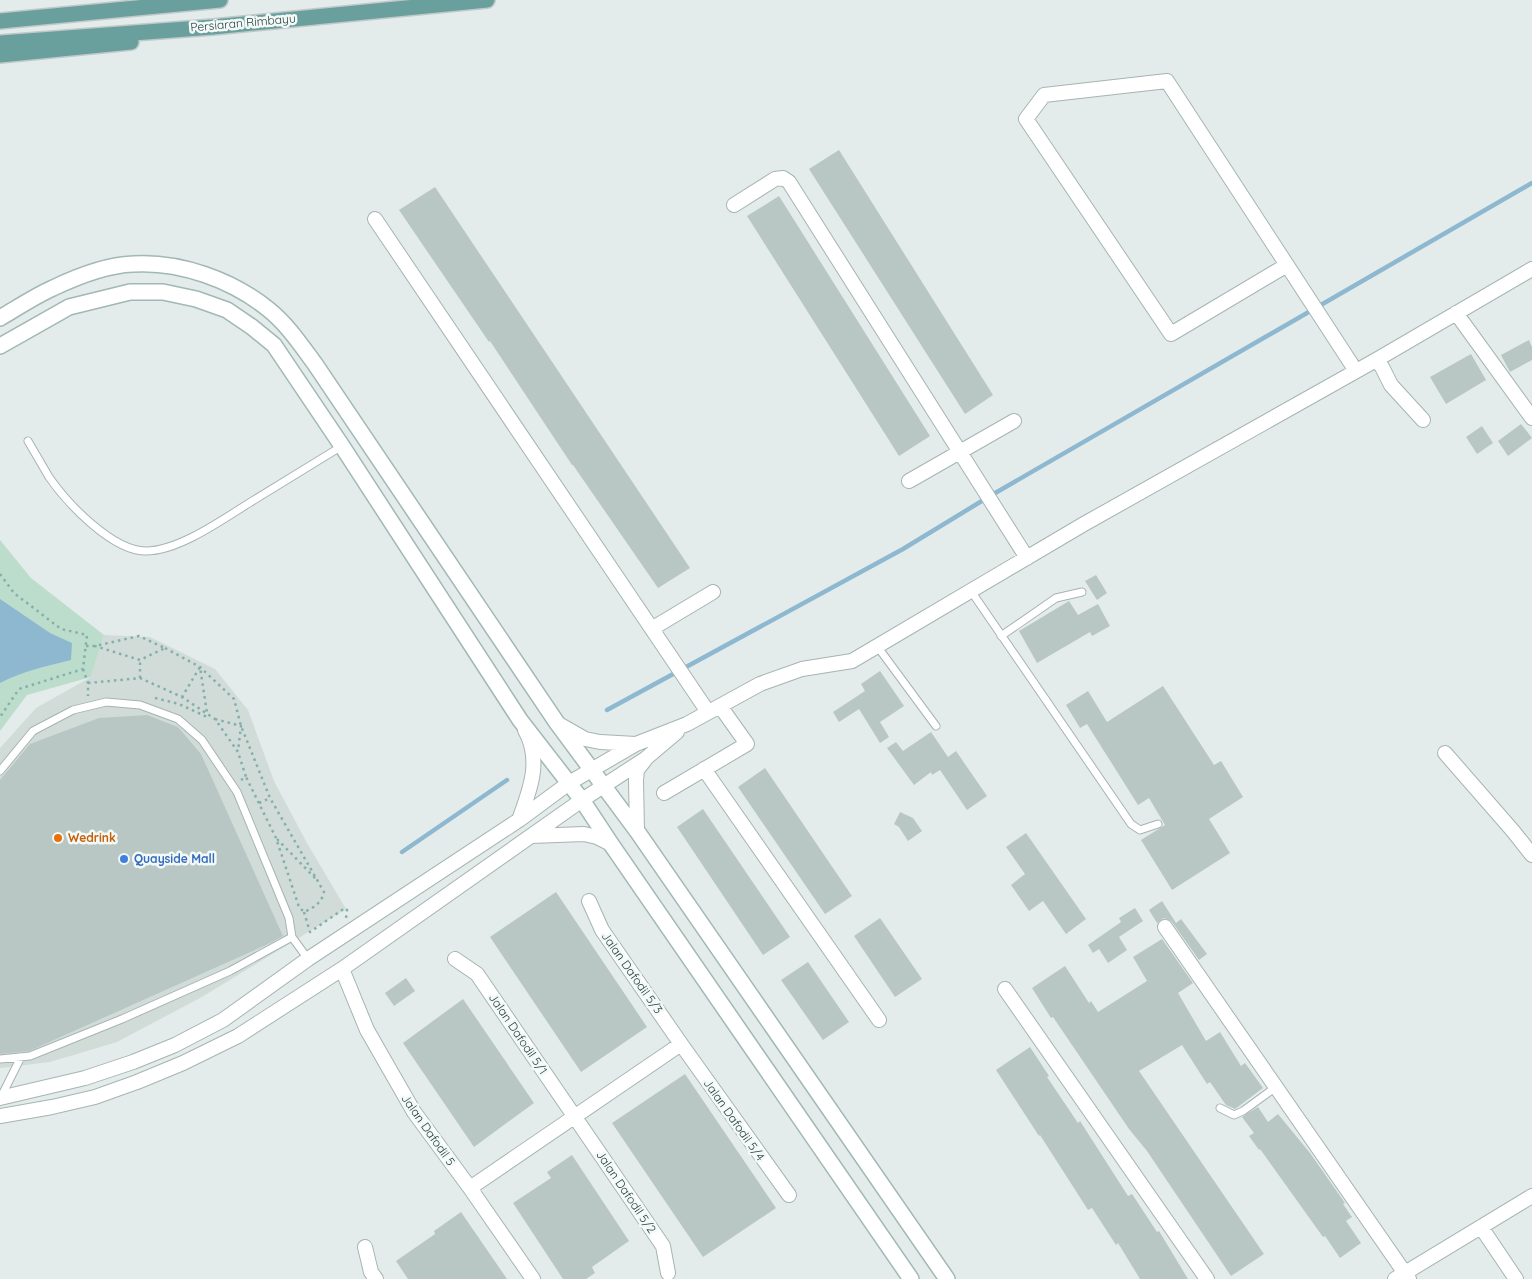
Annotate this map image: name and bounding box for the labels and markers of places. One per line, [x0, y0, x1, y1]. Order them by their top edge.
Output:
place label: Wedrink [68, 830, 116, 845]
marker: Wedrink [52, 832, 64, 844]
place label: Quayside Mall [134, 851, 215, 866]
marker: Quayside Mall [118, 853, 130, 865]

